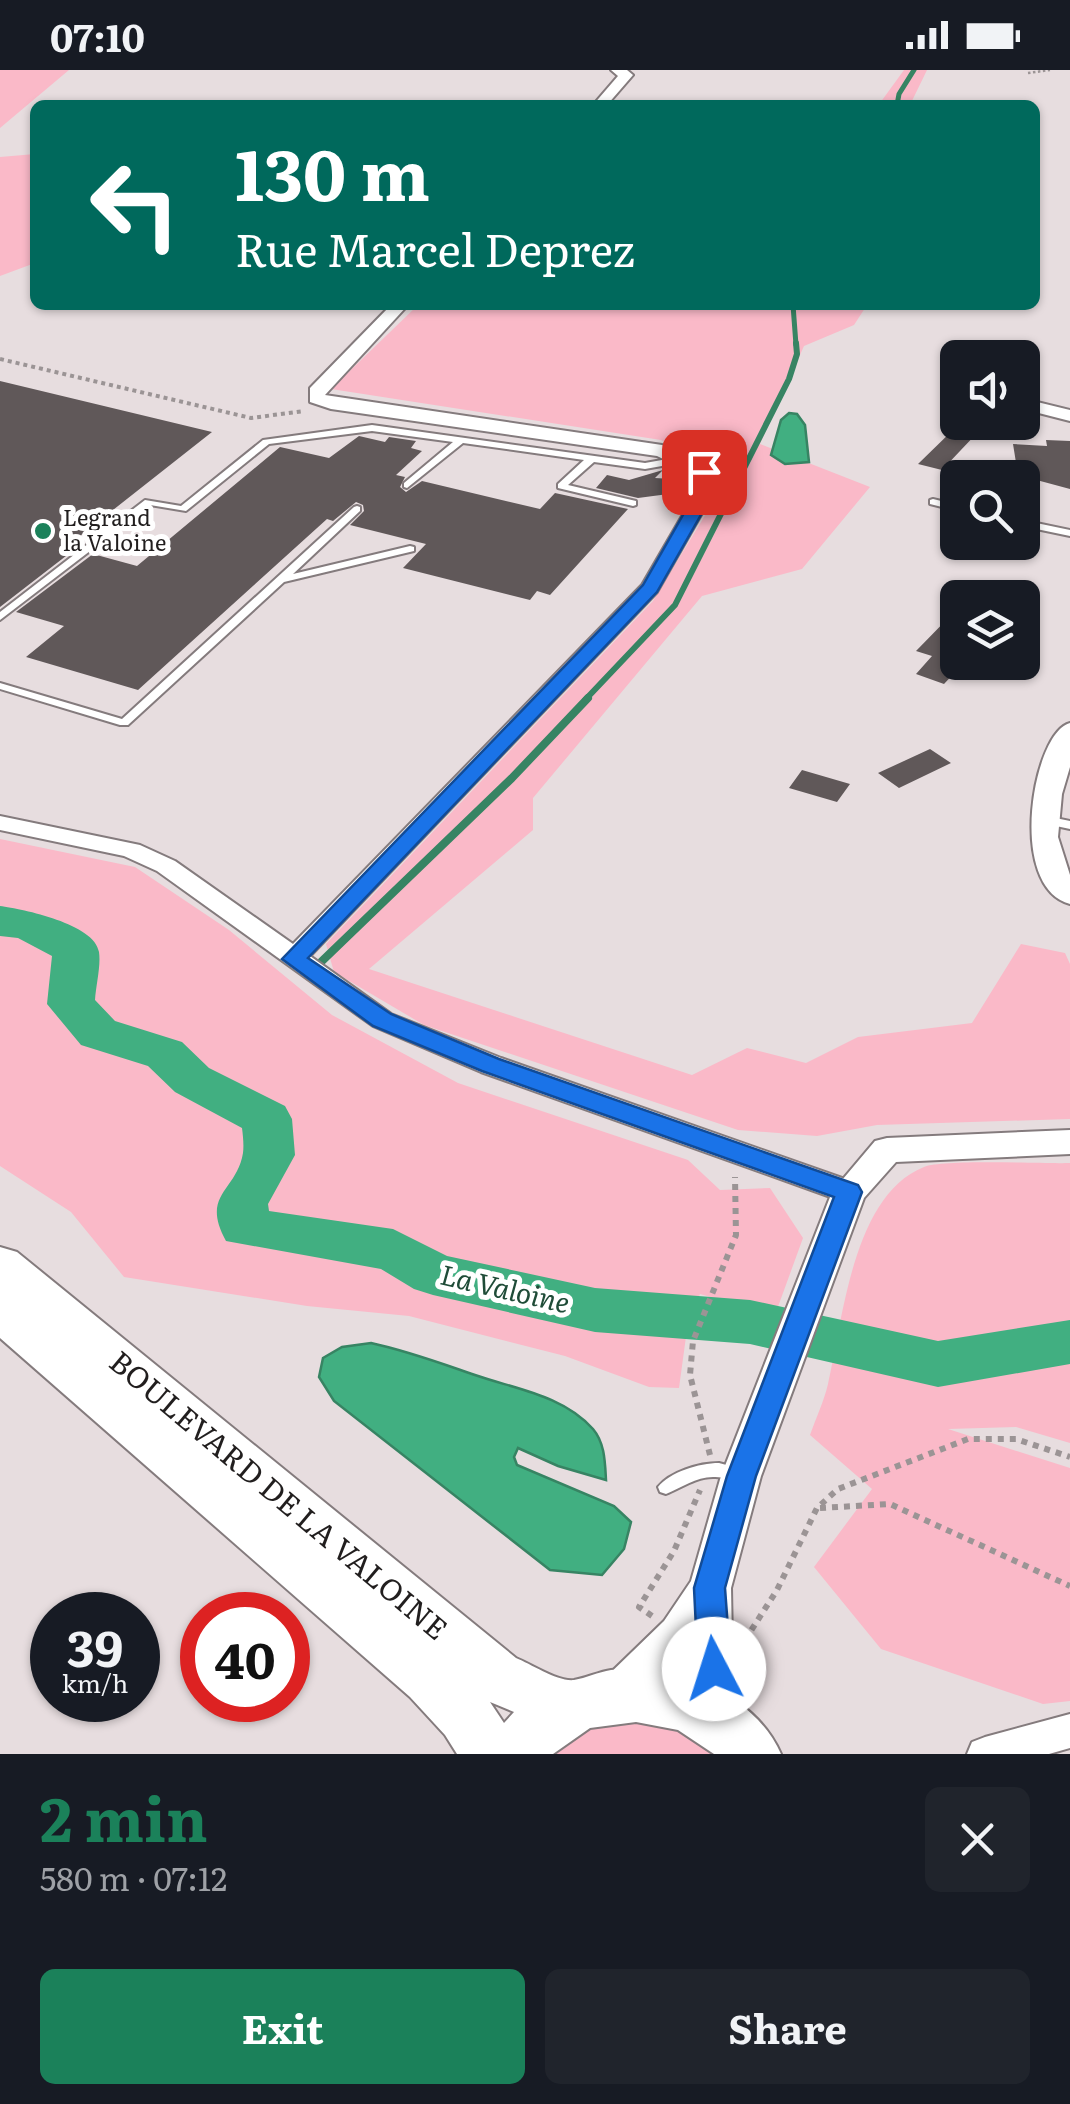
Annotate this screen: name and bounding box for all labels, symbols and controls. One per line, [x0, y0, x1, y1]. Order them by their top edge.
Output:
text: 07:10 [50, 7, 145, 64]
text: 130 m [235, 119, 430, 223]
icon: left [70, 140, 200, 270]
text: Rue Marcel Deprez [235, 214, 635, 281]
map controls [940, 340, 1040, 680]
button: sound [940, 340, 1040, 440]
pin [662, 430, 747, 515]
icon: arrive [677, 445, 732, 500]
button: search [940, 460, 1040, 560]
place label: Legrand la Valoine [63, 500, 166, 558]
marker: Legrand la Valoine [32, 520, 54, 542]
button: layers [940, 580, 1040, 680]
water label: La Valoine [437, 1252, 574, 1322]
street label: BOULEVARD DE LA VALOINE [101, 1339, 459, 1649]
speed limit sign: 40 [180, 1592, 310, 1722]
text: 39 [67, 1608, 123, 1682]
position arrow [662, 1617, 766, 1721]
text: km/h [62, 1664, 128, 1701]
text: 2 min [40, 1771, 208, 1860]
button: close [925, 1787, 1030, 1892]
text: 580 m · 07:12 [40, 1853, 227, 1901]
button: Exit [40, 1969, 525, 2084]
button: Share [545, 1969, 1030, 2084]

